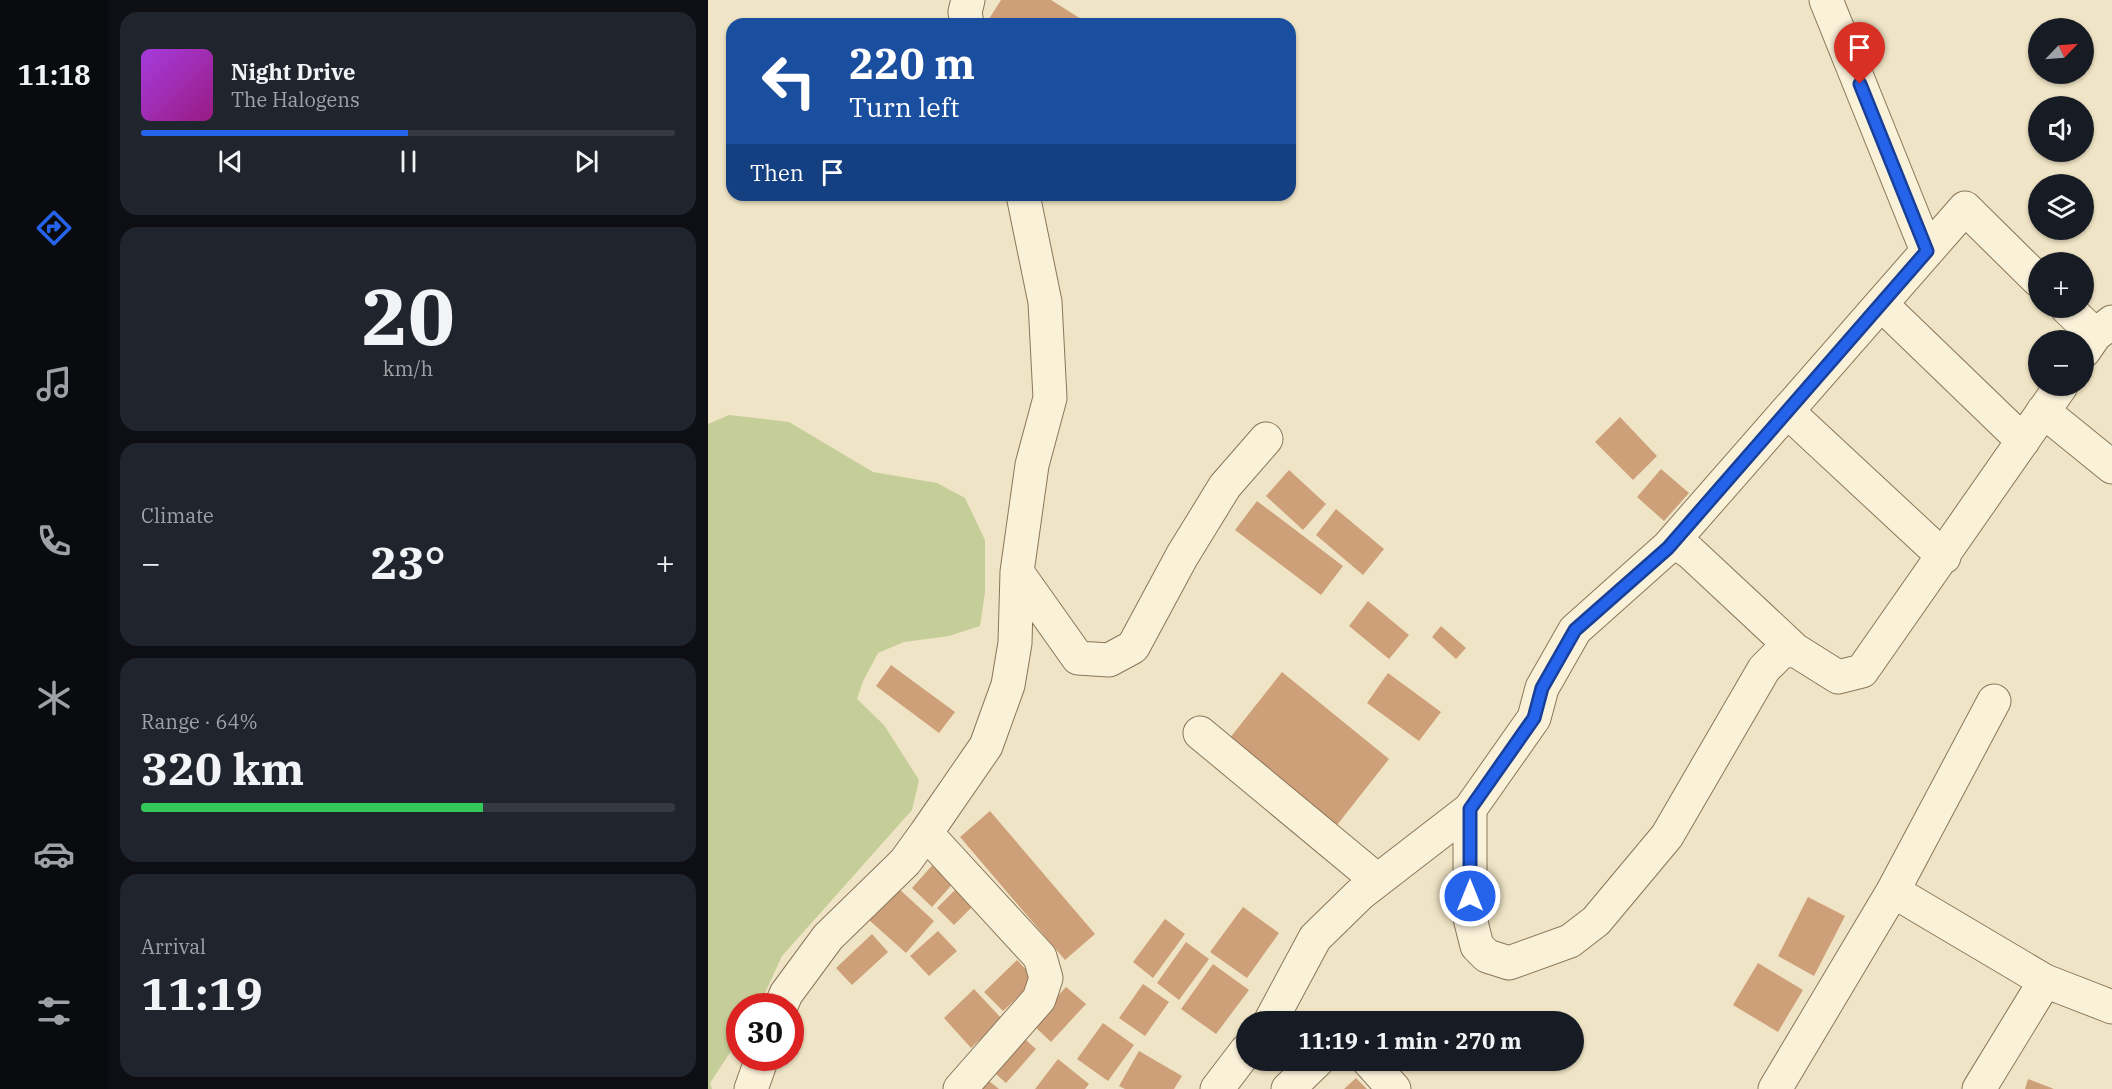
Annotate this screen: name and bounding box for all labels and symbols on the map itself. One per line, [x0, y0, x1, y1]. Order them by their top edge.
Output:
north arrow [2028, 18, 2094, 84]
pin [1834, 22, 1885, 84]
position arrow [1438, 864, 1502, 928]
speed limit sign: 30 [726, 993, 804, 1071]

